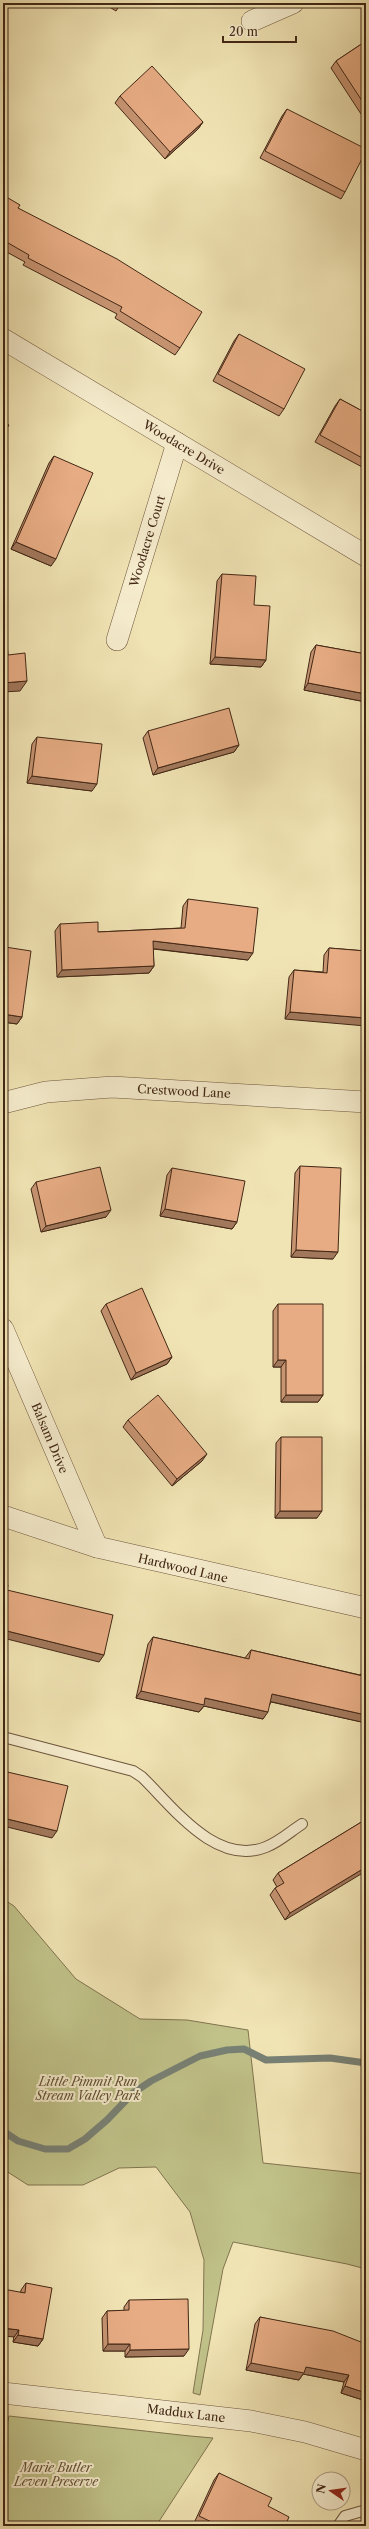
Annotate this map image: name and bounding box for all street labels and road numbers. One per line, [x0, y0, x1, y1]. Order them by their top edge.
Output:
street label: Woodacre Drive [140, 416, 228, 477]
street label: Woodacre Court [126, 493, 168, 590]
street label: Crestwood Lane [137, 1081, 231, 1101]
street label: Balsam Drive [28, 1400, 72, 1476]
street label: Hardwood Lane [137, 1550, 230, 1586]
street label: Maddux Lane [146, 2401, 226, 2425]

